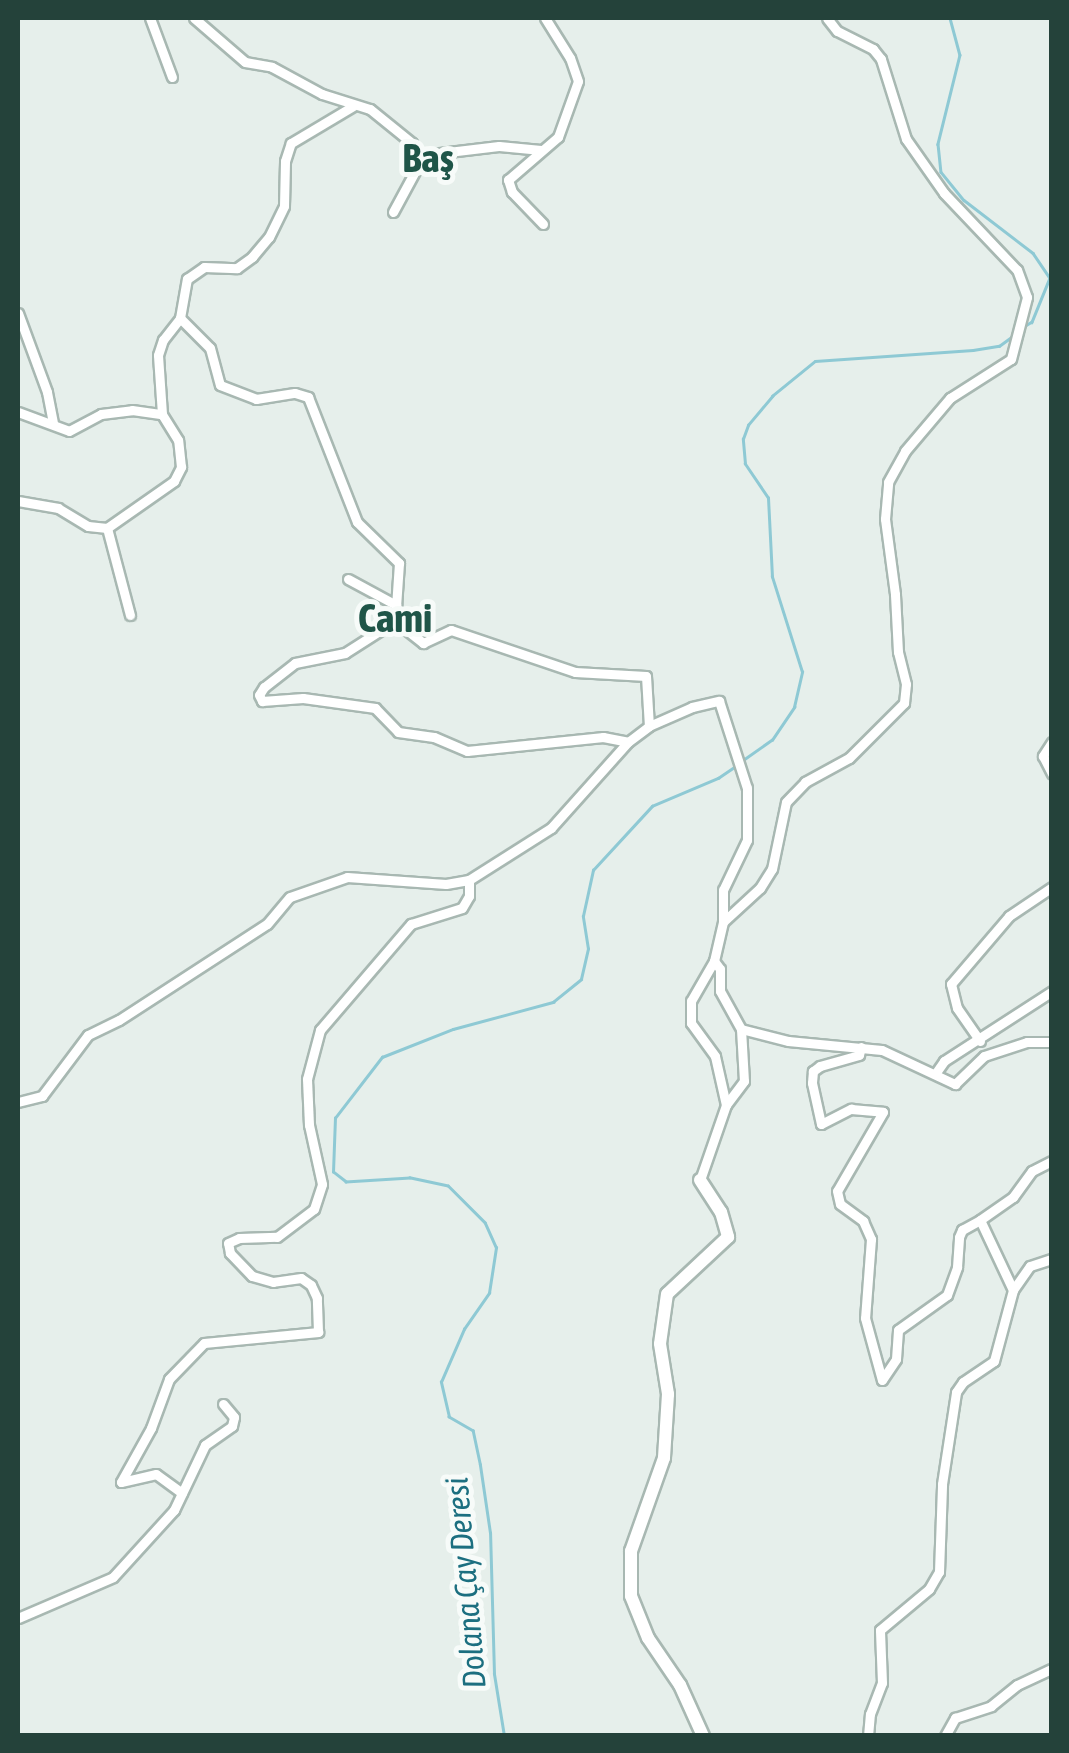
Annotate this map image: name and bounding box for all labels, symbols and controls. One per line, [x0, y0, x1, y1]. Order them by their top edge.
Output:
district label: Baş [402, 134, 454, 182]
district label: Cami [358, 594, 432, 642]
water label: Dolana Çay Deresi [438, 1476, 494, 1690]

